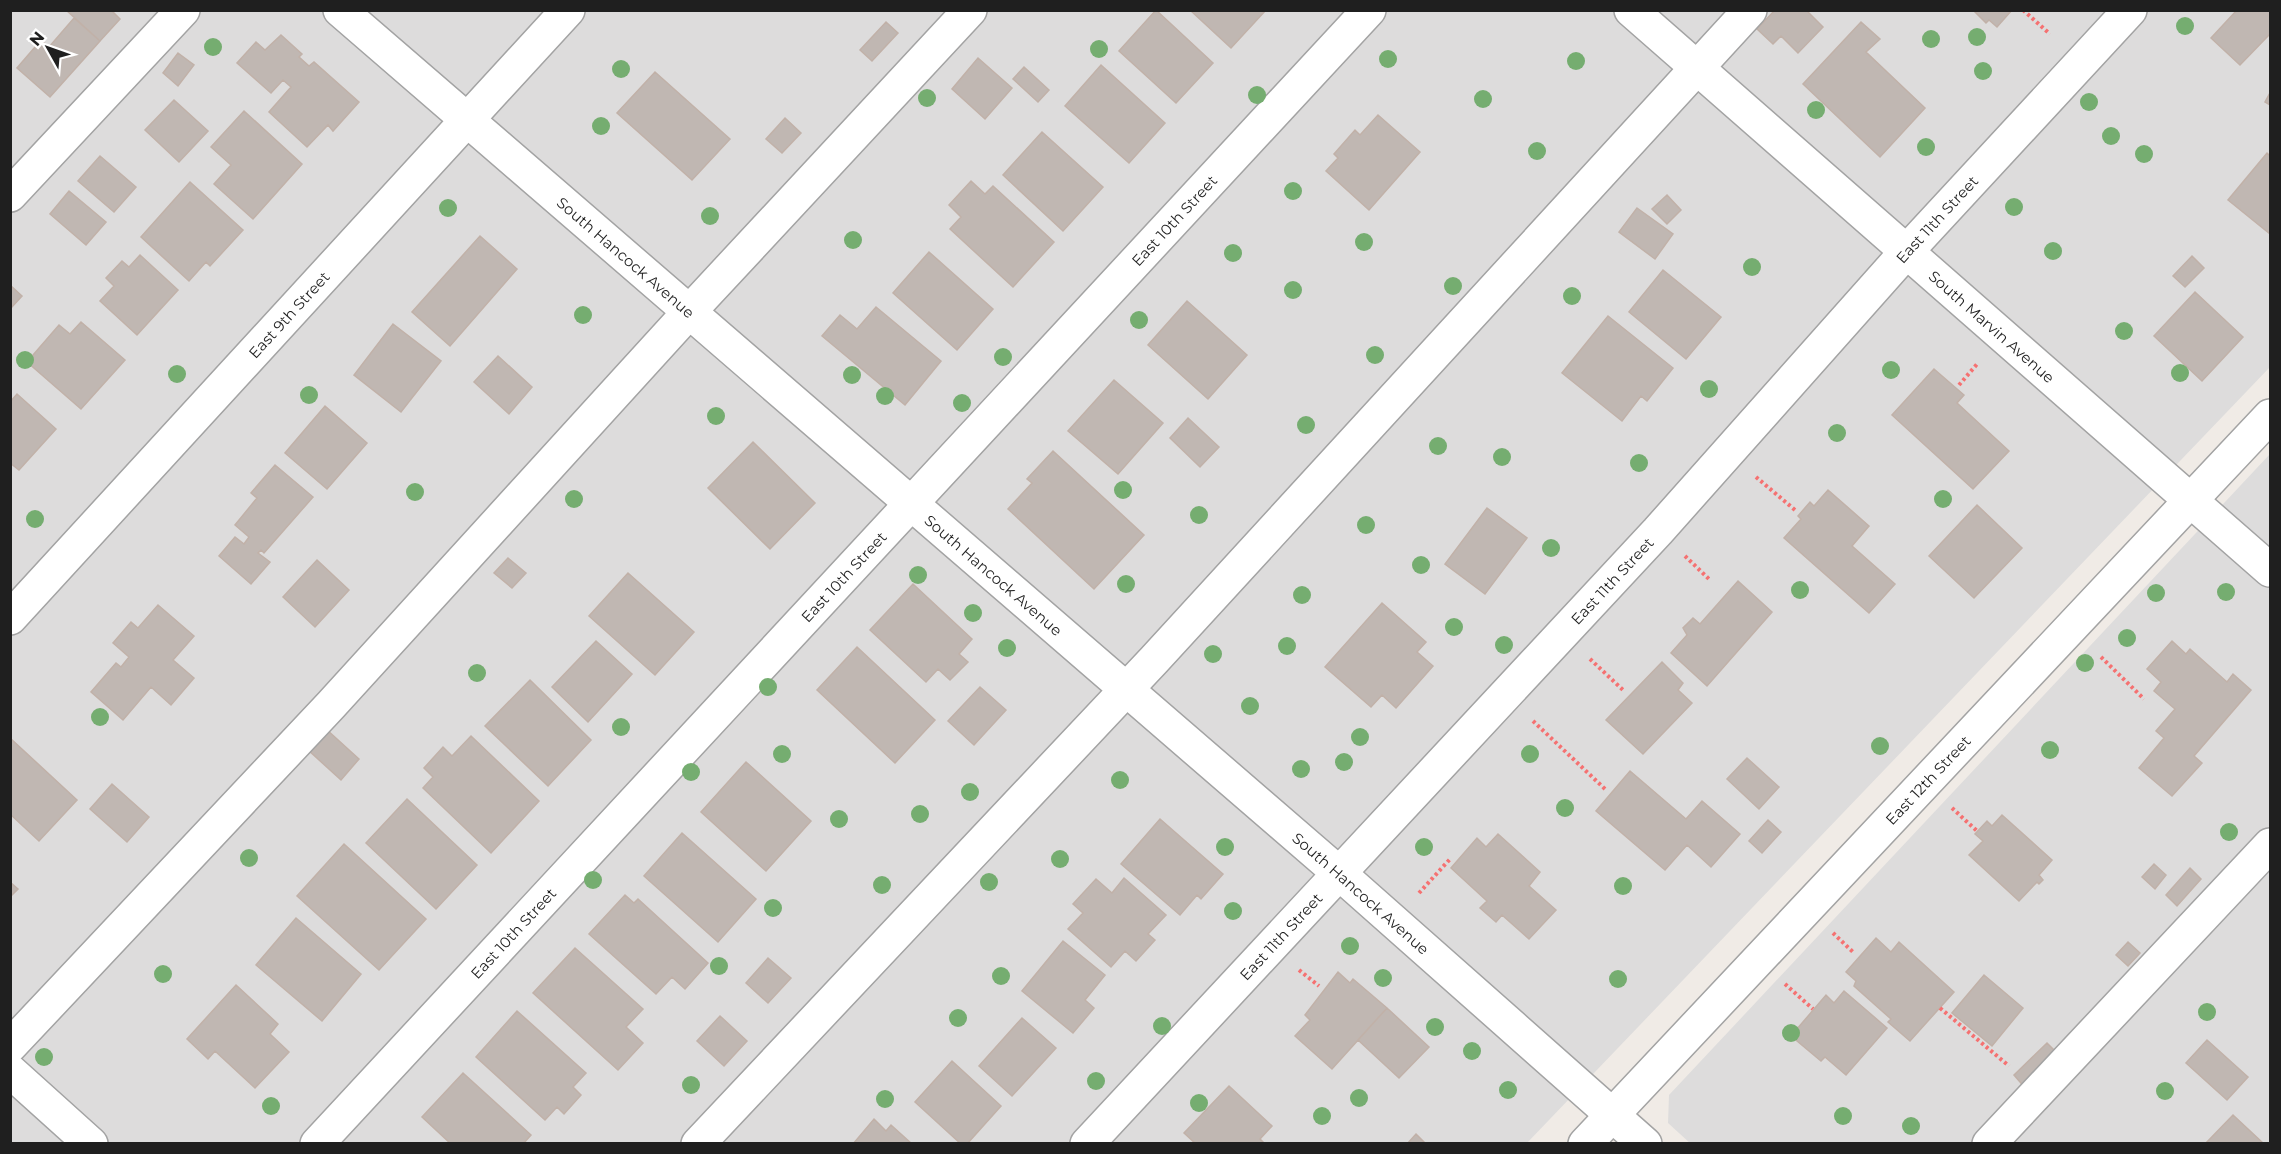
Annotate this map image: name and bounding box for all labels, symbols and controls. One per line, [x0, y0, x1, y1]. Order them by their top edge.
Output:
north arrow [18, 18, 78, 78]
text: N [25, 28, 48, 50]
street label: East 10th Street [1127, 171, 1221, 270]
street label: East 11th Street [1891, 171, 1982, 267]
street label: South Hancock Avenue [553, 192, 699, 322]
street label: South Marvin Avenue [1925, 266, 2059, 387]
street label: East 9th Street [244, 267, 333, 362]
street label: South Hancock Avenue [921, 510, 1066, 639]
street label: East 10th Street [797, 527, 890, 626]
street label: East 11th Street [1567, 533, 1657, 628]
street label: East 12th Street [1881, 731, 1974, 828]
street label: South Hancock Avenue [1289, 828, 1433, 958]
street label: East 10th Street [466, 883, 560, 982]
street label: East 11th Street [1235, 889, 1326, 984]

